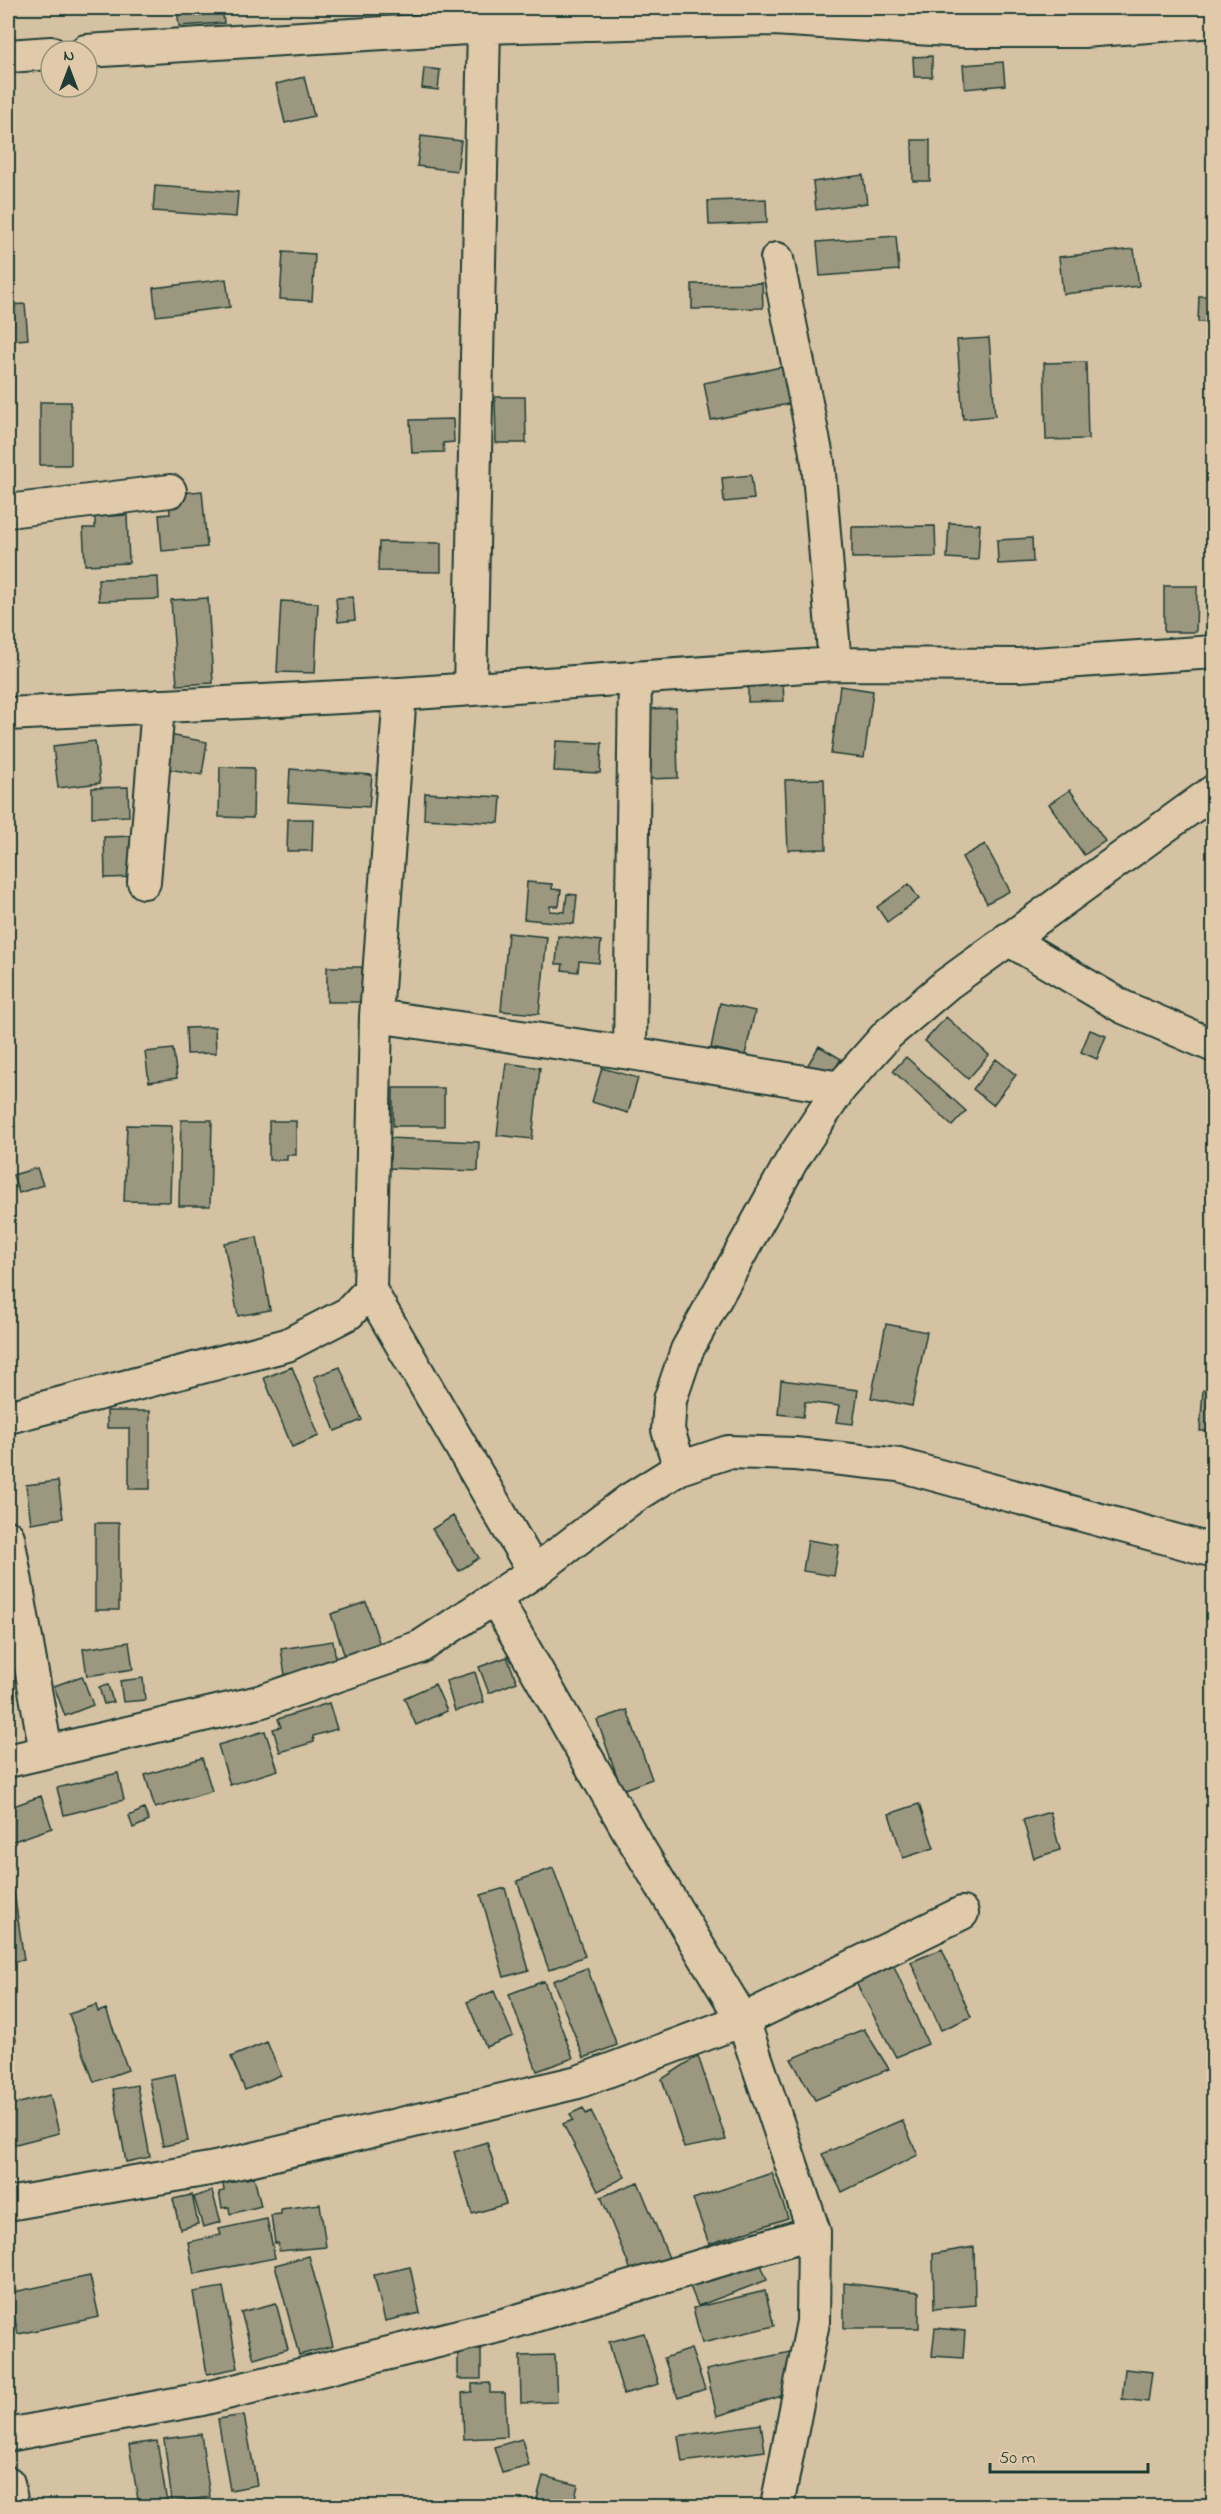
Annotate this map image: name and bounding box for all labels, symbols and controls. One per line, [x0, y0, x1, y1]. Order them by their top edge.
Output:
north arrow [39, 39, 99, 99]
text: N [64, 44, 75, 68]
scale bar [990, 2436, 1148, 2474]
text: 50 m [999, 2446, 1036, 2472]

